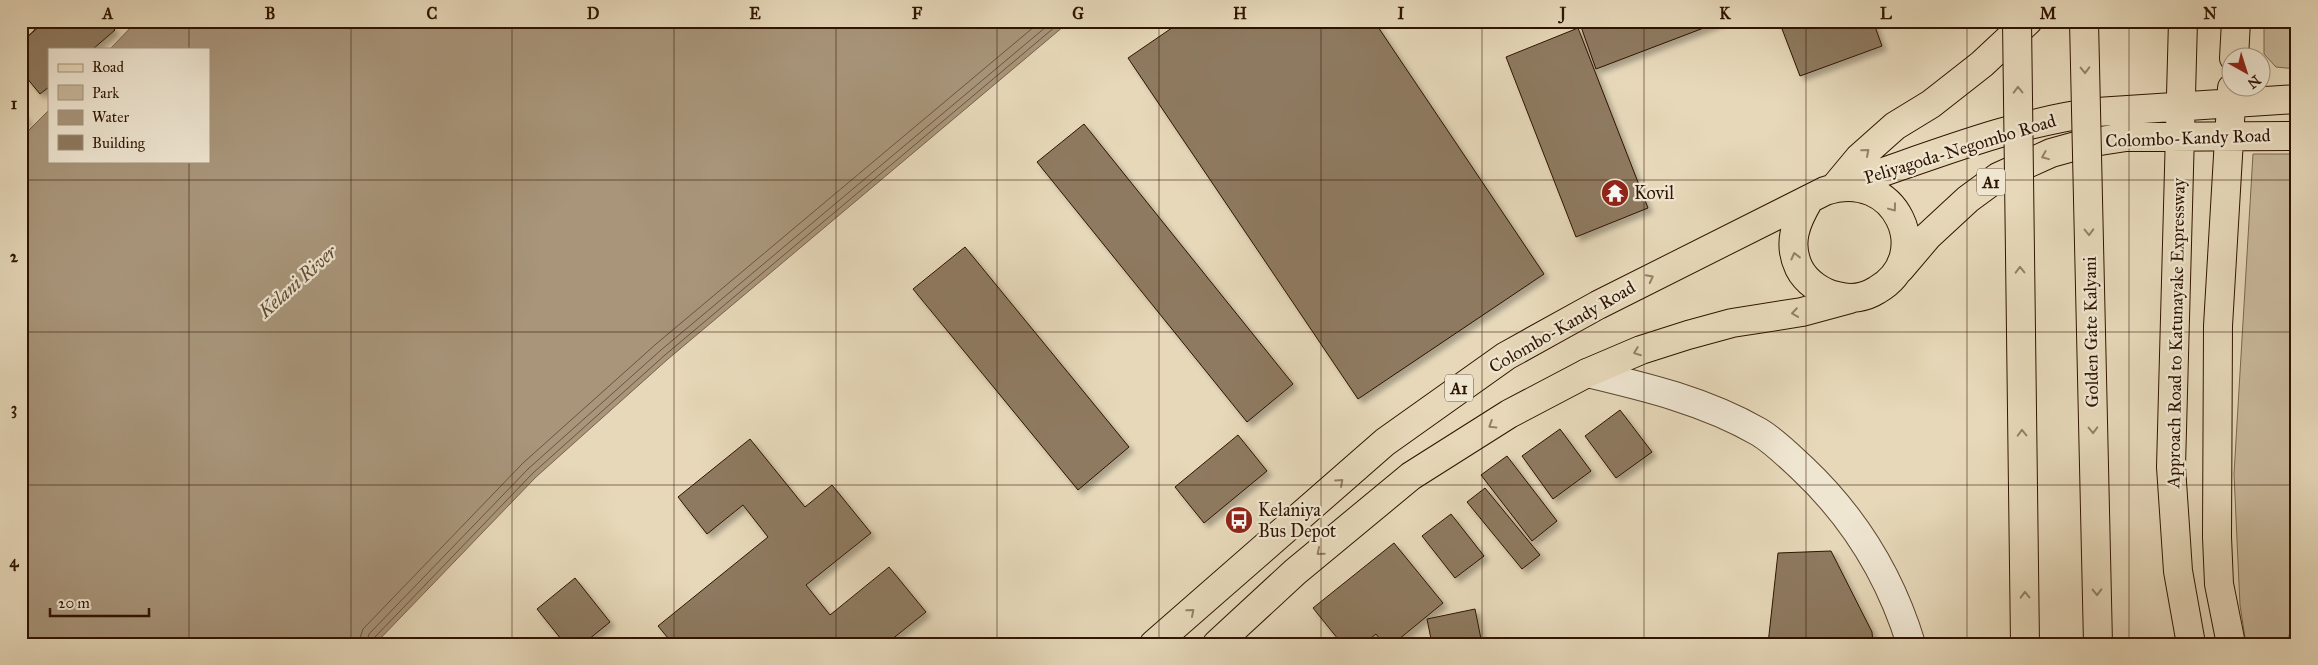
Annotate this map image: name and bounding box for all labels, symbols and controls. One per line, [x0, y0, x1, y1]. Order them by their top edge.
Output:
text: A [102, 4, 114, 23]
text: B [265, 4, 275, 23]
text: C [427, 4, 438, 23]
text: D [587, 4, 600, 23]
text: E [749, 4, 761, 23]
text: F [912, 4, 923, 23]
text: G [1072, 4, 1084, 23]
text: H [1233, 4, 1247, 23]
text: I [1398, 4, 1405, 23]
text: J [1558, 4, 1567, 24]
text: K [1719, 4, 1731, 23]
text: L [1880, 4, 1892, 23]
text: M [2040, 4, 2057, 23]
text: N [2203, 4, 2217, 23]
legend [48, 48, 210, 162]
north arrow [2220, 48, 2270, 98]
text: Road [92, 58, 124, 76]
one-way arrow [2080, 66, 2090, 74]
text: N [2244, 71, 2264, 92]
text: Park [92, 84, 119, 102]
one-way arrow [2013, 86, 2023, 94]
text: 1 [11, 94, 18, 113]
text: Water [92, 108, 129, 126]
street label: Peliyagoda-Negombo Road [1861, 109, 2059, 190]
street label: Colombo-Kandy Road [2105, 124, 2271, 152]
text: Building [92, 134, 146, 152]
one-way arrow [1861, 148, 1870, 157]
one-way arrow [2041, 150, 2049, 160]
road number: A1 [1977, 168, 2005, 196]
street label: Approach Road to Katunayake Expressway [2162, 177, 2190, 489]
temple icon: Kovil [1600, 178, 1630, 208]
place label: Kovil [1634, 182, 1674, 204]
one-way arrow [1887, 202, 1895, 211]
one-way arrow [2083, 229, 2094, 237]
water label: Kelani River [253, 239, 342, 323]
text: 2 [10, 247, 19, 266]
one-way arrow [1790, 251, 1801, 260]
street label: Golden Gate Kalyani [2079, 256, 2103, 408]
one-way arrow [2015, 266, 2025, 274]
one-way arrow [1645, 274, 1654, 284]
street label: Colombo-Kandy Road [1485, 276, 1639, 378]
one-way arrow [1790, 307, 1799, 317]
one-way arrow [1634, 346, 1642, 356]
road number: A1 [1445, 374, 1473, 402]
text: 3 [11, 399, 17, 419]
one-way arrow [1489, 418, 1498, 428]
one-way arrow [2088, 426, 2098, 434]
one-way arrow [2017, 428, 2027, 436]
one-way arrow [1335, 479, 1344, 488]
place label: Kelaniya Bus Depot [1258, 499, 1337, 542]
bus stop icon: Kelaniya Bus Depot [1224, 505, 1254, 535]
one-way arrow [1316, 546, 1325, 555]
text: 4 [10, 552, 20, 572]
scale bar [50, 585, 149, 617]
one-way arrow [2092, 589, 2102, 597]
one-way arrow [2019, 591, 2030, 599]
text: 20 m [58, 594, 90, 612]
one-way arrow [1186, 609, 1195, 618]

